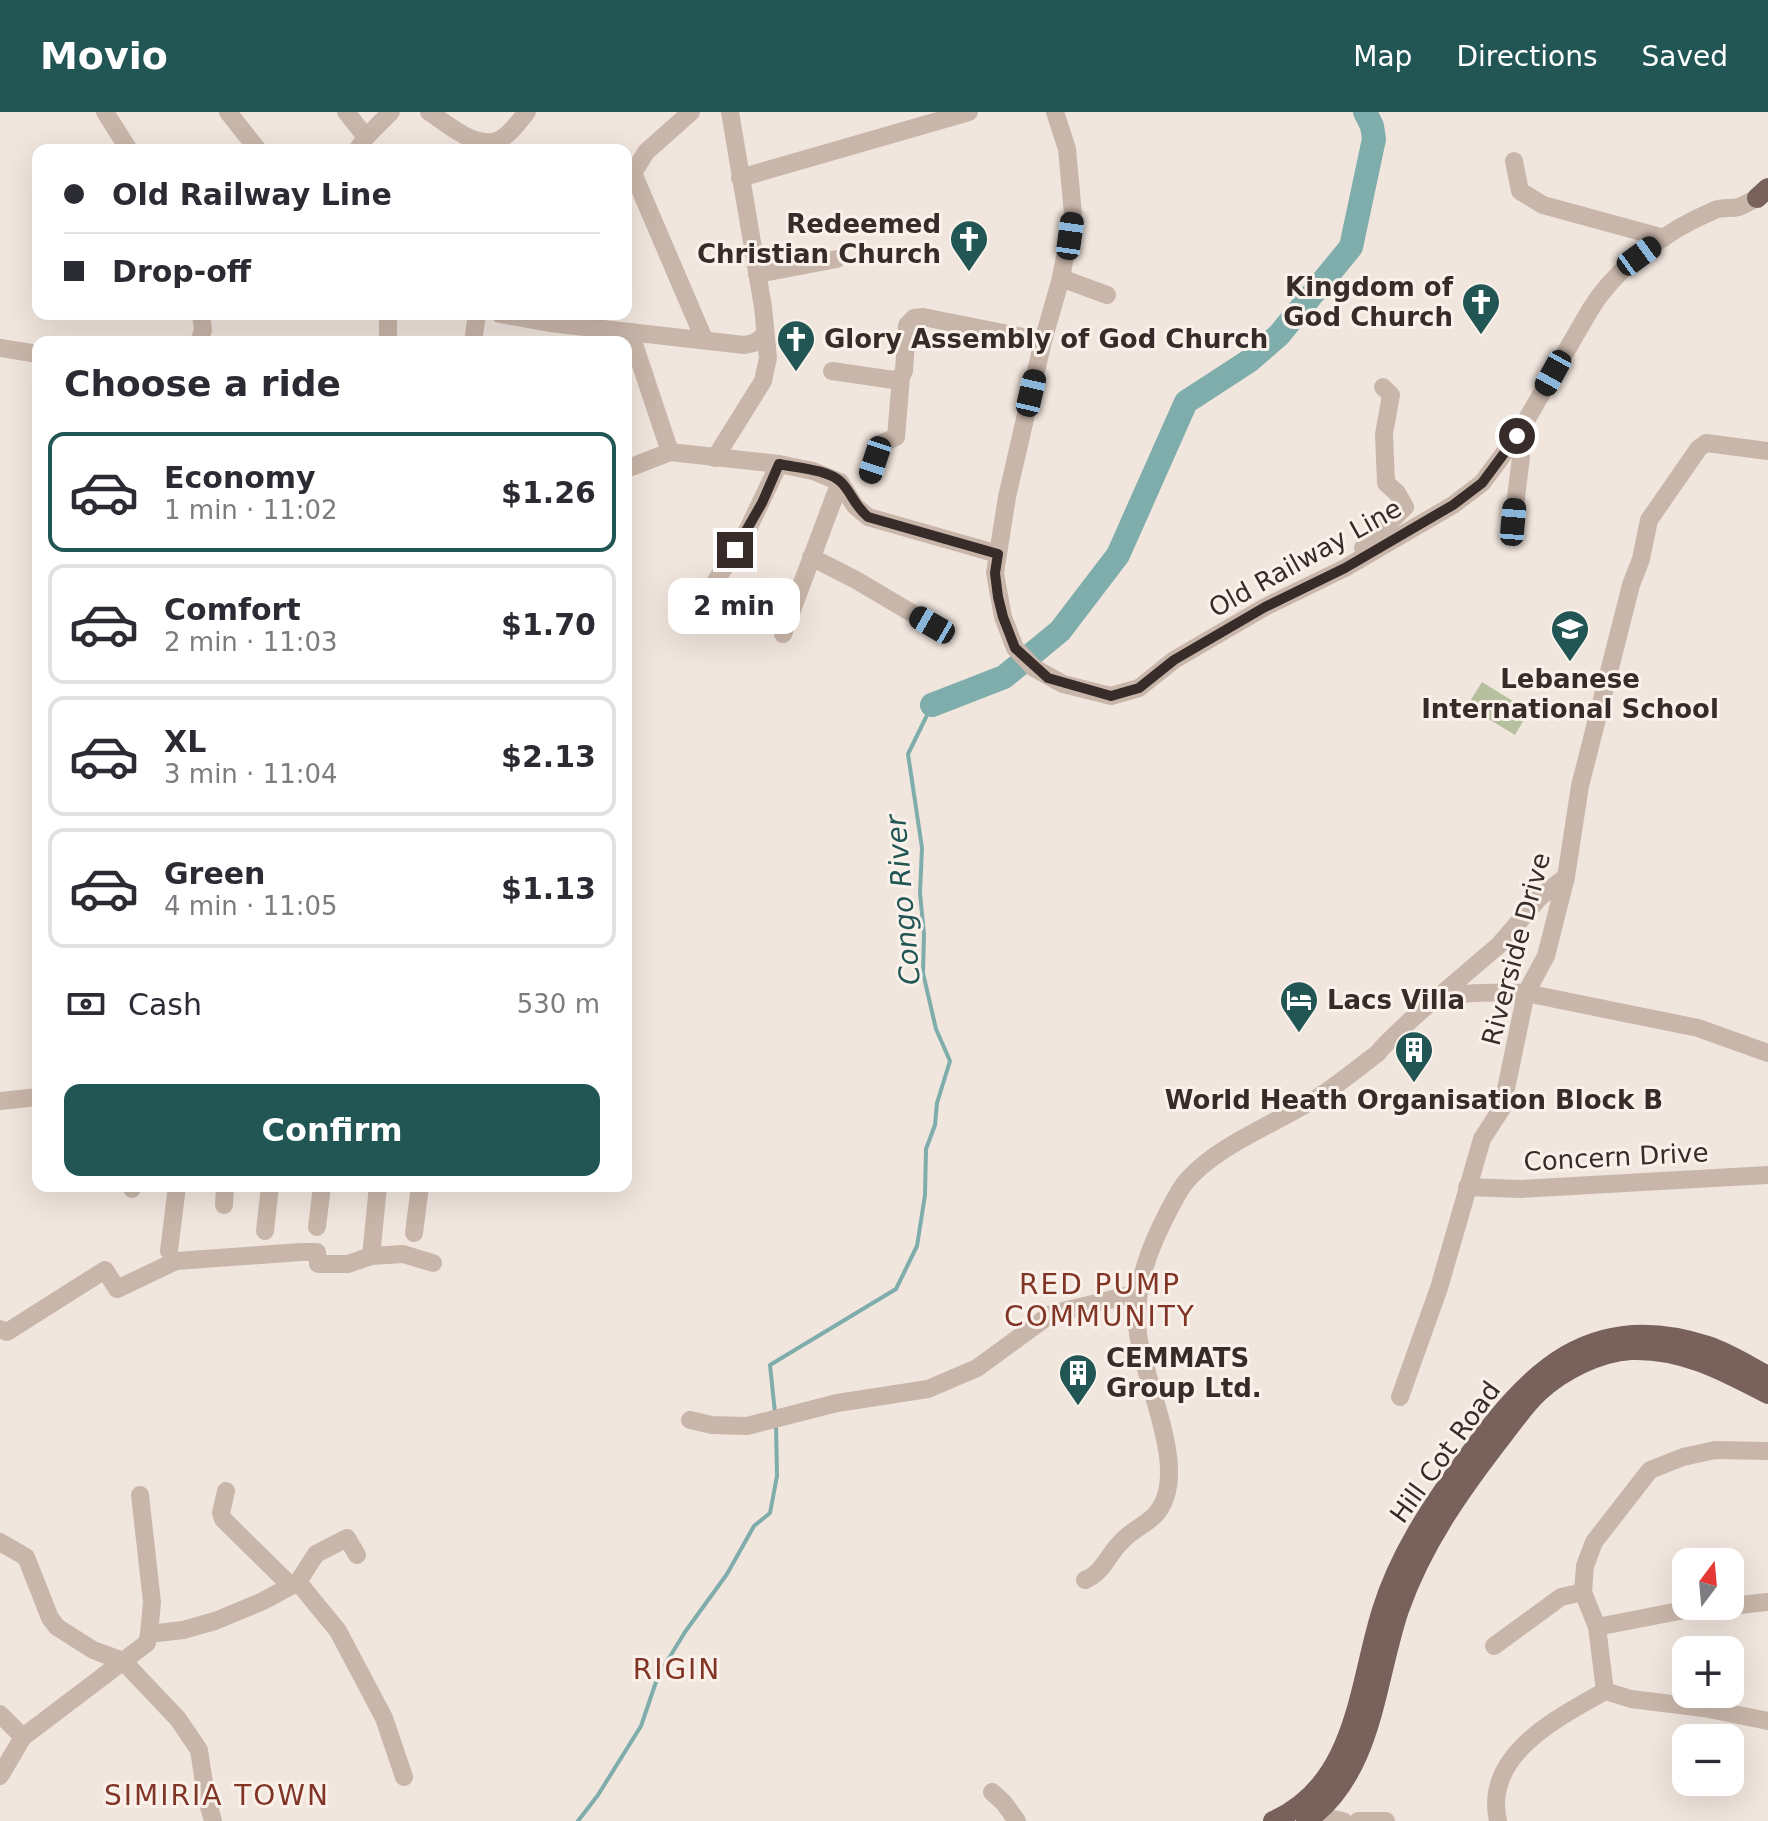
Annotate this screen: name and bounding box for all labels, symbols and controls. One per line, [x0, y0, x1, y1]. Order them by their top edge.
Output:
text: Movio [40, 34, 168, 78]
text: Map [1353, 40, 1412, 73]
text: Directions [1456, 40, 1597, 73]
text: Saved [1641, 40, 1728, 73]
text: Old Railway Line [112, 177, 392, 212]
place label: Redeemed Christian Church [697, 209, 941, 269]
car [1055, 211, 1085, 261]
church icon: Redeemed Christian Church [948, 218, 990, 273]
car [1613, 232, 1665, 280]
text: Drop-off [112, 254, 251, 289]
place label: Kingdom of God Church [1283, 272, 1454, 332]
church icon: Kingdom of God Church [1460, 281, 1502, 336]
church icon: Glory Assembly of God Church [775, 318, 817, 373]
place label: Glory Assembly of God Church [824, 324, 1268, 354]
car [1531, 346, 1575, 400]
text: Choose a ride [64, 363, 341, 404]
car [1014, 367, 1048, 419]
route start [1499, 418, 1535, 454]
car [856, 433, 894, 487]
icon: car [68, 456, 140, 528]
text: Economy [164, 460, 316, 495]
text: $1.26 [501, 475, 596, 510]
street label: Old Railway Line [1204, 493, 1406, 623]
text: 1 min · 11:02 [164, 495, 338, 525]
car [1499, 497, 1527, 547]
route end [717, 532, 753, 568]
callout: 2 min [669, 578, 801, 634]
icon: car [68, 588, 140, 660]
text: 2 min [693, 591, 775, 621]
text: Comfort [164, 592, 301, 627]
car [905, 603, 959, 647]
text: $1.70 [501, 607, 596, 642]
school or university icon: Lebanese International School [1549, 608, 1591, 663]
text: 2 min · 11:03 [164, 627, 338, 657]
place label: Lebanese International School [1421, 664, 1719, 724]
icon: car [68, 720, 140, 792]
text: XL [164, 724, 206, 759]
text: $2.13 [501, 739, 596, 774]
text: 3 min · 11:04 [164, 759, 338, 789]
water label: Congo River [879, 812, 927, 987]
street label: Riverside Drive [1476, 849, 1556, 1049]
icon: car [68, 852, 140, 924]
text: Green [164, 856, 265, 891]
text: $1.13 [501, 871, 596, 906]
text: 4 min · 11:05 [164, 891, 338, 921]
hotel icon: Lacs Villa [1278, 979, 1320, 1034]
icon: cash [64, 982, 108, 1026]
place label: Lacs Villa [1327, 985, 1465, 1015]
text: Cash [128, 987, 202, 1022]
text: 530 m [517, 989, 600, 1019]
building icon: World Heath Organisation Block B [1393, 1029, 1435, 1084]
button: Confirm [64, 1084, 600, 1176]
place label: World Heath Organisation Block B [1165, 1085, 1663, 1115]
street label: Concern Drive [1523, 1137, 1709, 1177]
district label: RED PUMP COMMUNITY [1004, 1268, 1196, 1333]
place label: CEMMATS Group Ltd. [1106, 1343, 1262, 1403]
building icon: CEMMATS Group Ltd. [1057, 1352, 1099, 1407]
street label: Hill Cot Road [1384, 1376, 1506, 1528]
north arrow [1672, 1548, 1744, 1620]
map controls [1672, 1548, 1744, 1796]
button: + [1672, 1636, 1744, 1708]
district label: RIGIN [633, 1653, 721, 1686]
button: − [1672, 1724, 1744, 1796]
district label: SIMIRIA TOWN [104, 1779, 330, 1812]

